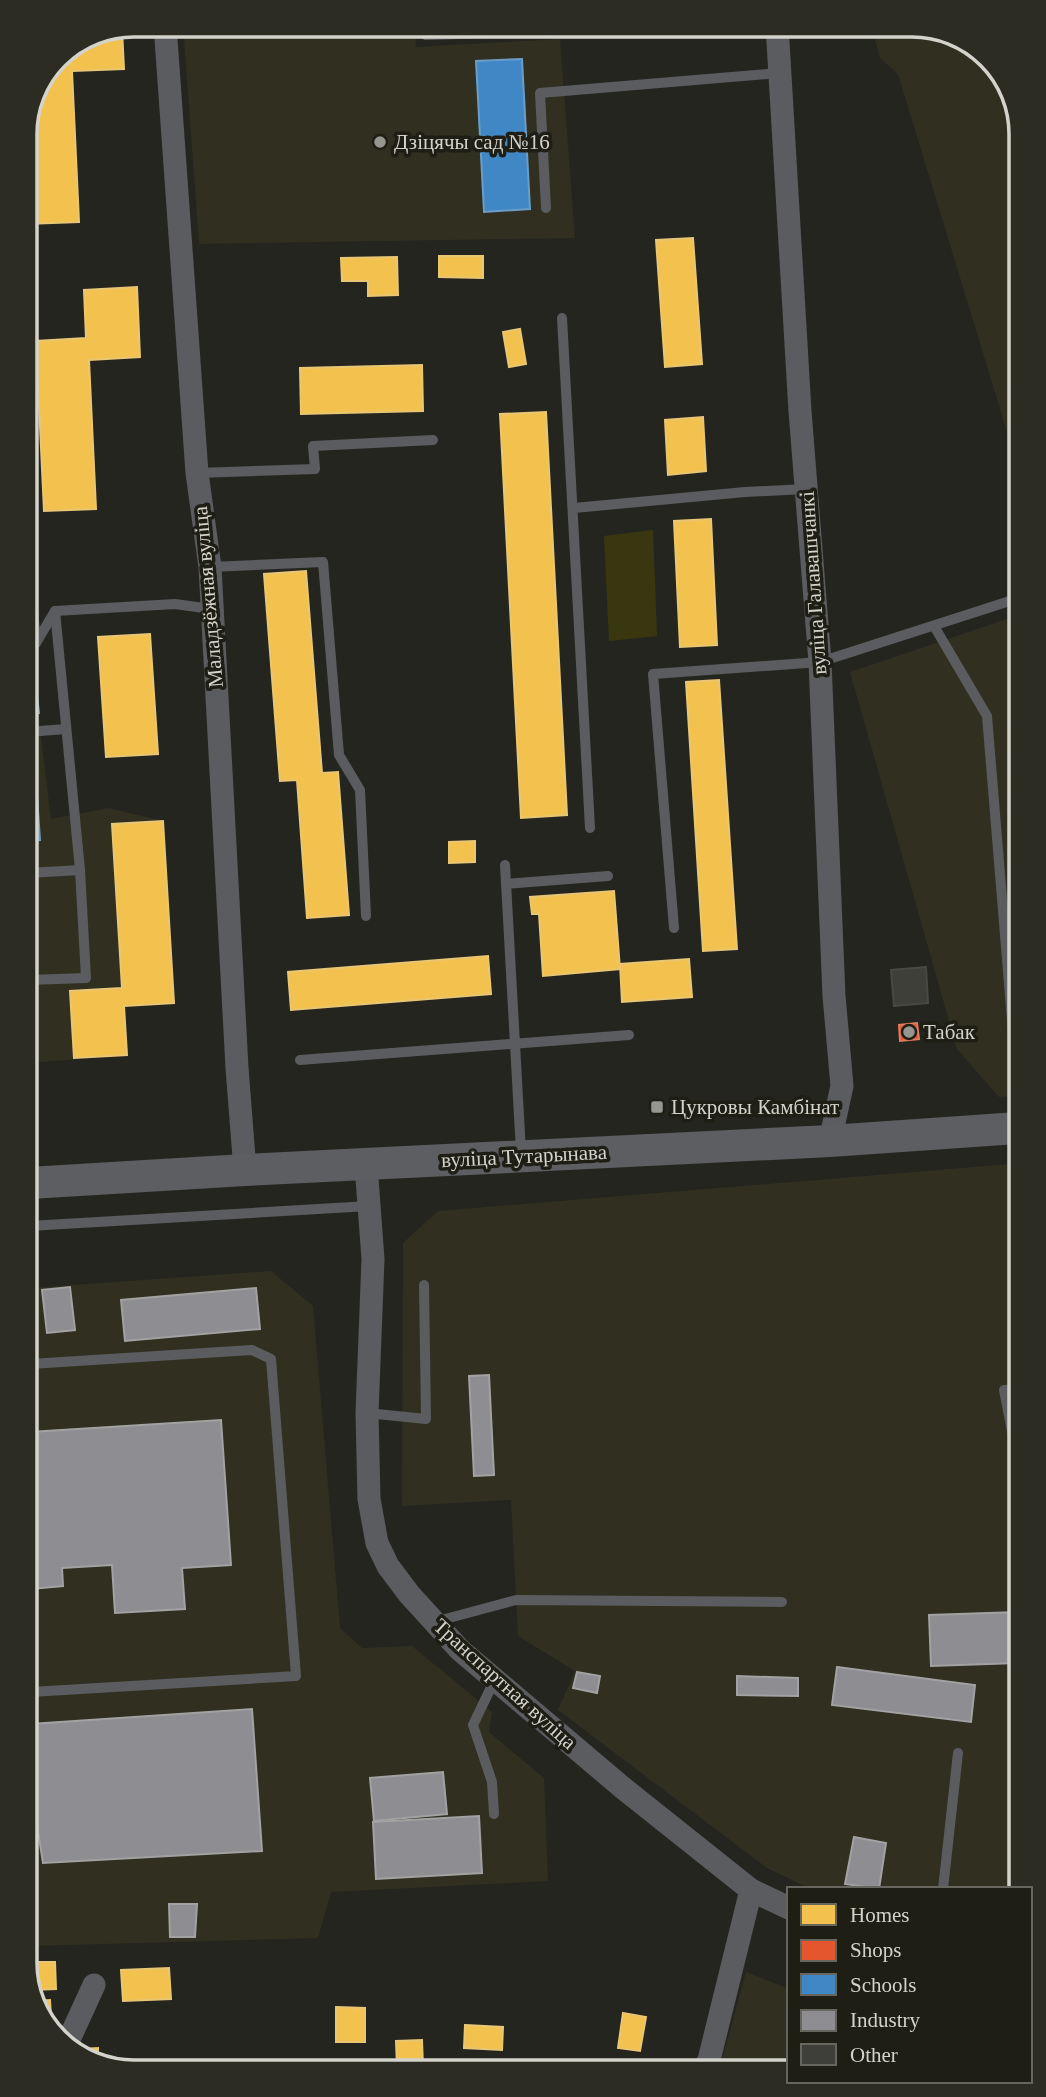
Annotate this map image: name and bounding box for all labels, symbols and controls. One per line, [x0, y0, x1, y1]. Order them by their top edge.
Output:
place label: Дзіцячы сад №16 [394, 130, 550, 154]
marker: Дзіцячы сад №16 [372, 134, 388, 150]
street label: вуліца Галавашчанкі [795, 490, 831, 676]
street label: Маладзёжная вуліца [188, 505, 228, 689]
place label: Табак [923, 1020, 976, 1044]
marker: Табак [901, 1024, 917, 1040]
place label: Цукровы Камбінат [671, 1095, 839, 1119]
marker: Цукровы Камбінат [649, 1099, 665, 1115]
street label: вуліца Тутарынава [440, 1140, 608, 1172]
street label: Транспартная вуліца [429, 1614, 582, 1755]
legend [787, 1887, 1032, 2083]
text: Homes [850, 1903, 910, 1927]
text: Shops [850, 1938, 901, 1962]
text: Schools [850, 1973, 917, 1997]
text: Industry [850, 2008, 920, 2032]
text: Other [850, 2043, 898, 2067]

